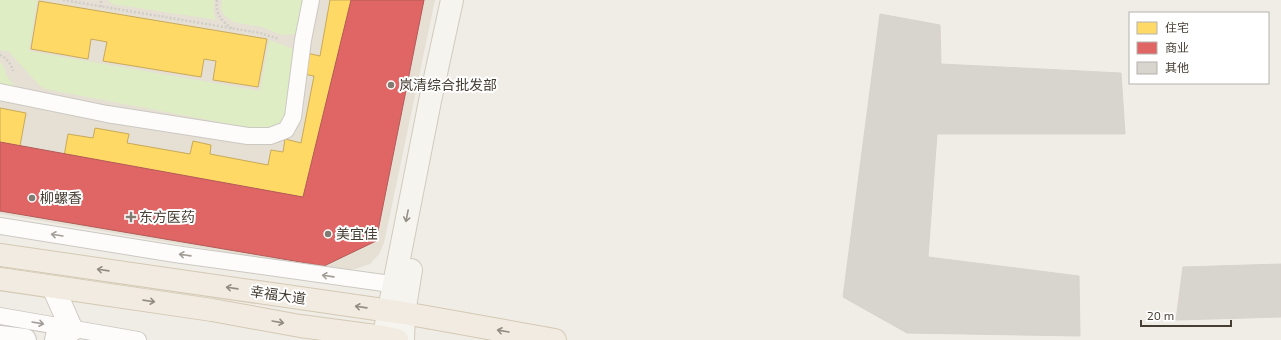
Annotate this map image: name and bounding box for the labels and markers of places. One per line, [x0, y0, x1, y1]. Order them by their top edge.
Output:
place label: 岚清综合批发部 [399, 76, 497, 93]
marker: 岚清综合批发部 [386, 80, 396, 90]
place label: 柳螺香 [40, 189, 82, 206]
marker: 柳螺香 [27, 193, 37, 203]
place label: 东方医药 [139, 208, 195, 225]
marker: 东方医药 [126, 212, 136, 222]
place label: 美宜佳 [336, 225, 378, 242]
marker: 美宜佳 [323, 229, 333, 239]

